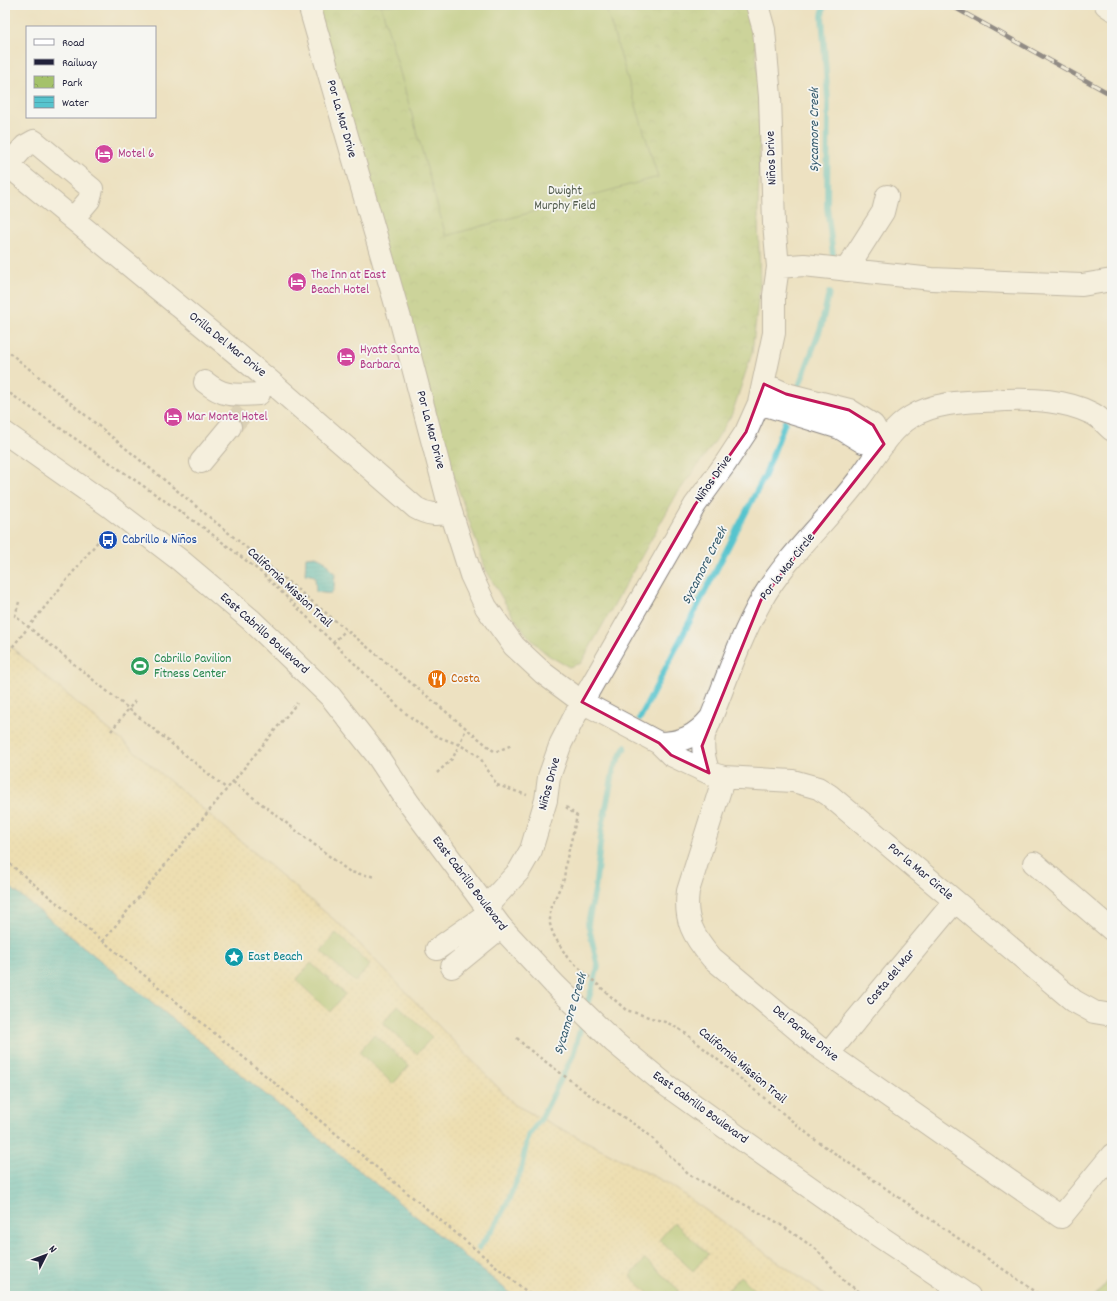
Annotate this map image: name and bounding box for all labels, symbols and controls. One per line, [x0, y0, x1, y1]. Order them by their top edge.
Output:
legend [26, 26, 156, 118]
text: Road [62, 35, 84, 52]
text: Railway [62, 55, 98, 72]
text: Park [62, 75, 83, 92]
street label: Por La Mar Drive [321, 78, 361, 161]
water label: Sycamore Creek [805, 86, 825, 172]
text: Water [62, 95, 89, 112]
street label: Niños Drive [762, 130, 782, 185]
hotel icon: Motel 6 [93, 143, 115, 165]
place label: Motel 6 [118, 145, 154, 164]
park label: Dwight Murphy Field [534, 182, 596, 216]
place label: The Inn at East Beach Hotel [311, 266, 386, 300]
hotel icon: The Inn at East Beach Hotel [286, 271, 308, 293]
street label: Orilla Del Mar Drive [184, 308, 270, 382]
place label: Hyatt Santa Barbara [360, 341, 420, 375]
hotel icon: Hyatt Santa Barbara [335, 346, 357, 368]
street label: Por La Mar Drive [410, 389, 450, 472]
hotel icon: Mar Monte Hotel [162, 406, 184, 428]
place label: Mar Monte Hotel [187, 408, 267, 427]
street label: Niños Drive [691, 451, 737, 507]
water label: Sycamore Creek [677, 523, 734, 608]
bus stop icon: Cabrillo & Niños [97, 529, 119, 551]
street label: Por la Mar Circle [756, 529, 821, 605]
place label: Cabrillo & Niños [122, 531, 197, 550]
street label: California Mission Trail [242, 543, 336, 633]
street label: East Cabrillo Boulevard [215, 589, 313, 679]
place label: Cabrillo Pavilion Fitness Center [154, 650, 231, 684]
sports icon: Cabrillo Pavilion Fitness Center [129, 655, 151, 677]
restaurant icon: Costa [426, 668, 448, 690]
place label: Costa [451, 670, 480, 689]
street label: Niños Drive [534, 755, 566, 813]
street label: East Cabrillo Boulevard [427, 833, 511, 935]
street label: Por la Mar Circle [883, 839, 957, 905]
place icon: East Beach [223, 946, 245, 968]
street label: Costa del Mar [862, 946, 920, 1010]
place label: East Beach [248, 948, 302, 967]
water label: Sycamore Creek [549, 969, 593, 1057]
street label: Del Parque Drive [768, 1001, 842, 1067]
street label: California Mission Trail [694, 1023, 790, 1109]
street label: East Cabrillo Boulevard [648, 1067, 752, 1149]
north arrow [26, 1235, 66, 1275]
text: N [44, 1242, 60, 1257]

